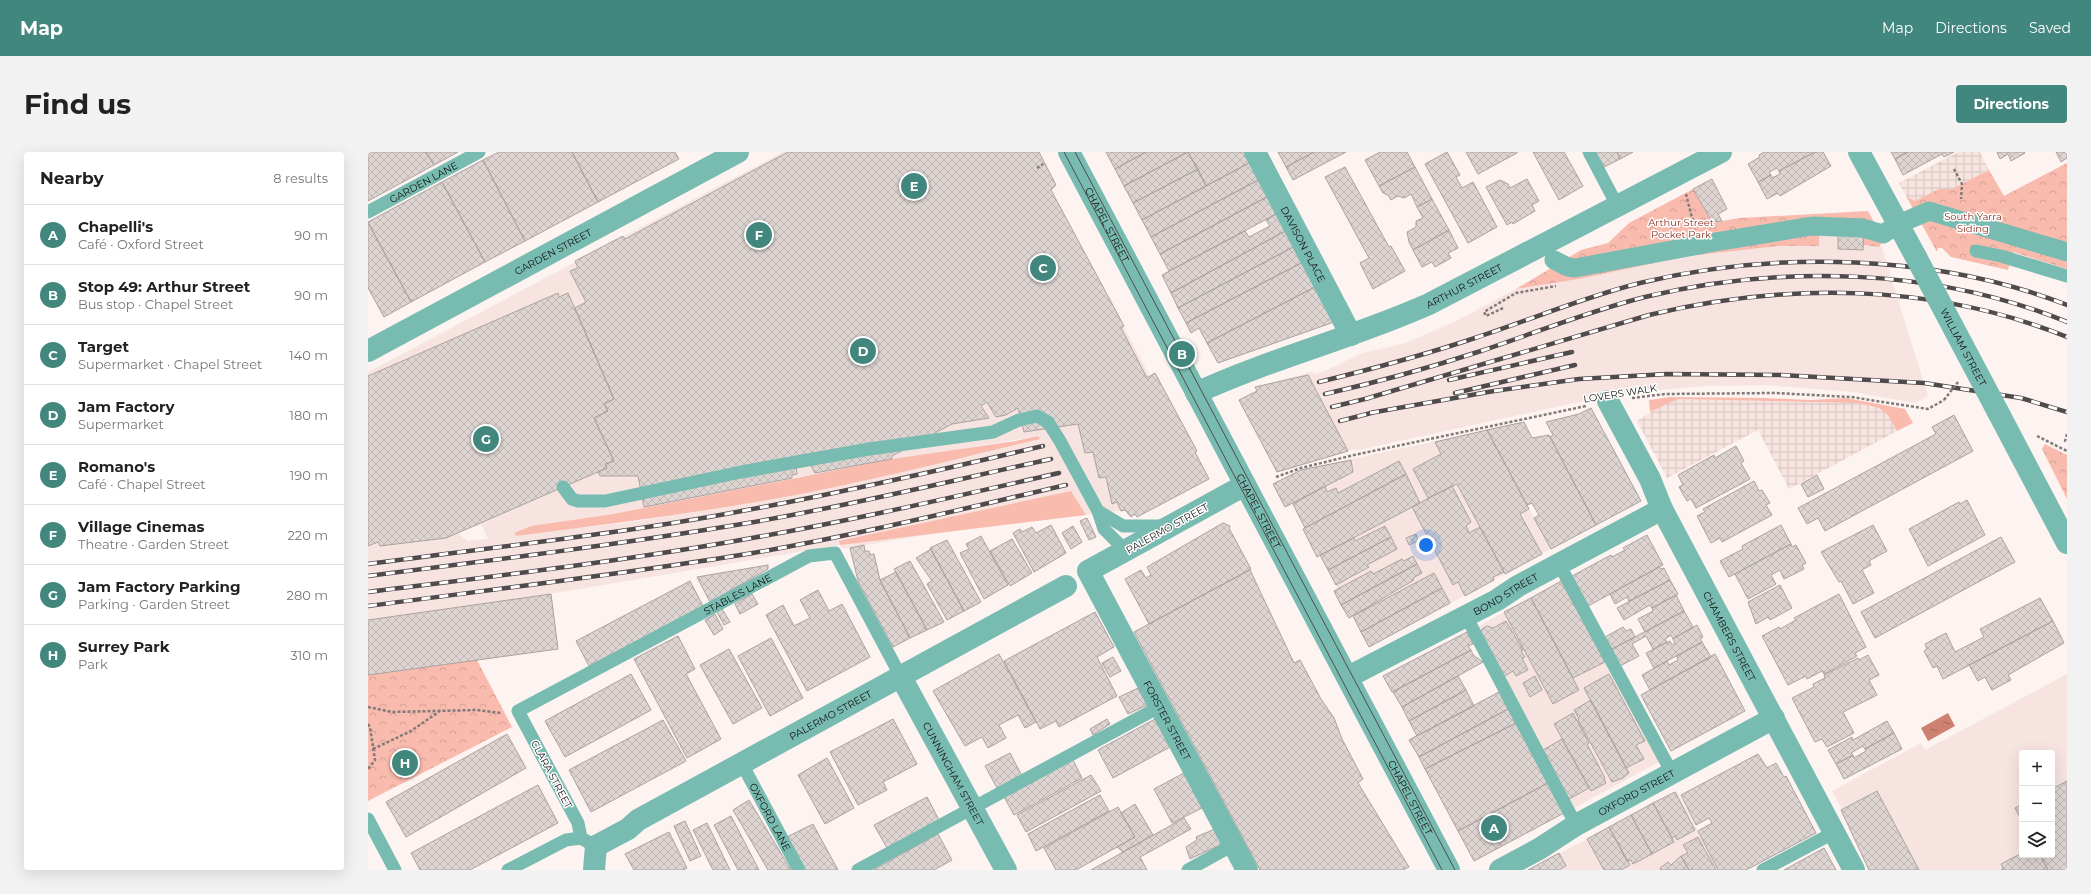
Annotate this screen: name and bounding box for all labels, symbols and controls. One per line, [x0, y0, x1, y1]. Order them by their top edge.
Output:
text: Map [20, 17, 63, 40]
text: Map [1882, 19, 1913, 37]
text: Directions [1935, 19, 2007, 37]
text: Saved [2029, 19, 2071, 37]
button: Directions [1956, 85, 2067, 123]
text: Find us [24, 87, 131, 121]
street label: GARDEN LANE [387, 159, 460, 206]
text: Nearby [40, 168, 104, 188]
text: 8 results [273, 170, 328, 186]
pin: E [901, 171, 927, 201]
street label: CHAPEL STREET [1082, 185, 1132, 265]
street label: DAVISON PLACE [1278, 204, 1328, 285]
park label: South Yarra Siding [1944, 210, 2002, 235]
park label: Arthur Street Pocket Park [1648, 216, 1714, 241]
text: Chapelli's [78, 217, 153, 236]
pin: F [746, 220, 772, 250]
street label: GARDEN STREET [512, 226, 594, 278]
text: A [48, 227, 58, 243]
text: 90 m [294, 227, 328, 243]
text: Café · Oxford Street [78, 236, 204, 252]
pin: C [1030, 253, 1056, 283]
street label: ARTHUR STREET [1424, 261, 1505, 311]
text: Stop 49: Arthur Street [78, 277, 250, 296]
text: B [48, 287, 58, 303]
text: 90 m [294, 287, 328, 303]
text: Bus stop · Chapel Street [78, 296, 233, 312]
street label: WILLIAM STREET [1937, 306, 1989, 389]
pin: D [850, 336, 876, 366]
text: Target [78, 337, 129, 356]
pin: B [1169, 339, 1195, 369]
text: C [48, 347, 58, 363]
text: 140 m [289, 347, 328, 363]
text: Supermarket · Chapel Street [78, 356, 262, 372]
street label: LOVERS WALK [1582, 381, 1659, 406]
text: Jam Factory [78, 397, 175, 416]
text: D [48, 407, 58, 423]
text: 180 m [289, 407, 328, 423]
text: Supermarket [78, 416, 164, 432]
pin: G [473, 424, 499, 454]
text: Romano's [78, 457, 155, 476]
text: E [49, 467, 57, 483]
text: 190 m [290, 467, 328, 483]
street label: CHAPEL STREET [1233, 471, 1284, 551]
text: Café · Chapel Street [78, 476, 206, 492]
street label: PALERMO STREET [1124, 500, 1211, 557]
text: Village Cinemas [78, 517, 204, 536]
text: F [49, 527, 57, 543]
text: 220 m [287, 527, 328, 543]
your location [1416, 535, 1436, 555]
text: Theatre · Garden Street [78, 536, 229, 552]
street label: BOND STREET [1471, 570, 1541, 618]
street label: STABLES LANE [701, 571, 774, 618]
text: Jam Factory Parking [78, 577, 240, 596]
text: G [48, 587, 58, 603]
text: 280 m [287, 587, 328, 603]
street label: CHAMBERS STREET [1700, 589, 1759, 684]
text: Parking · Garden Street [78, 596, 230, 612]
text: Surrey Park [78, 637, 170, 656]
text: H [48, 647, 58, 663]
text: 310 m [290, 647, 328, 663]
text: Park [78, 656, 108, 672]
street label: FORSTER STREET [1140, 678, 1194, 763]
street label: PALERMO STREET [787, 687, 875, 743]
street label: CUNNINGHAM STREET [920, 720, 987, 828]
street label: CLARA STREET [528, 738, 575, 811]
pin: H [392, 748, 418, 778]
map controls [2019, 750, 2055, 858]
button: + [2019, 750, 2055, 786]
street label: CHAPEL STREET [1385, 758, 1435, 837]
street label: OXFORD STREET [1596, 767, 1678, 819]
street label: OXFORD LANE [746, 781, 794, 854]
button: − [2019, 786, 2055, 822]
pin: A [1481, 813, 1507, 843]
button: layers [2019, 822, 2055, 858]

